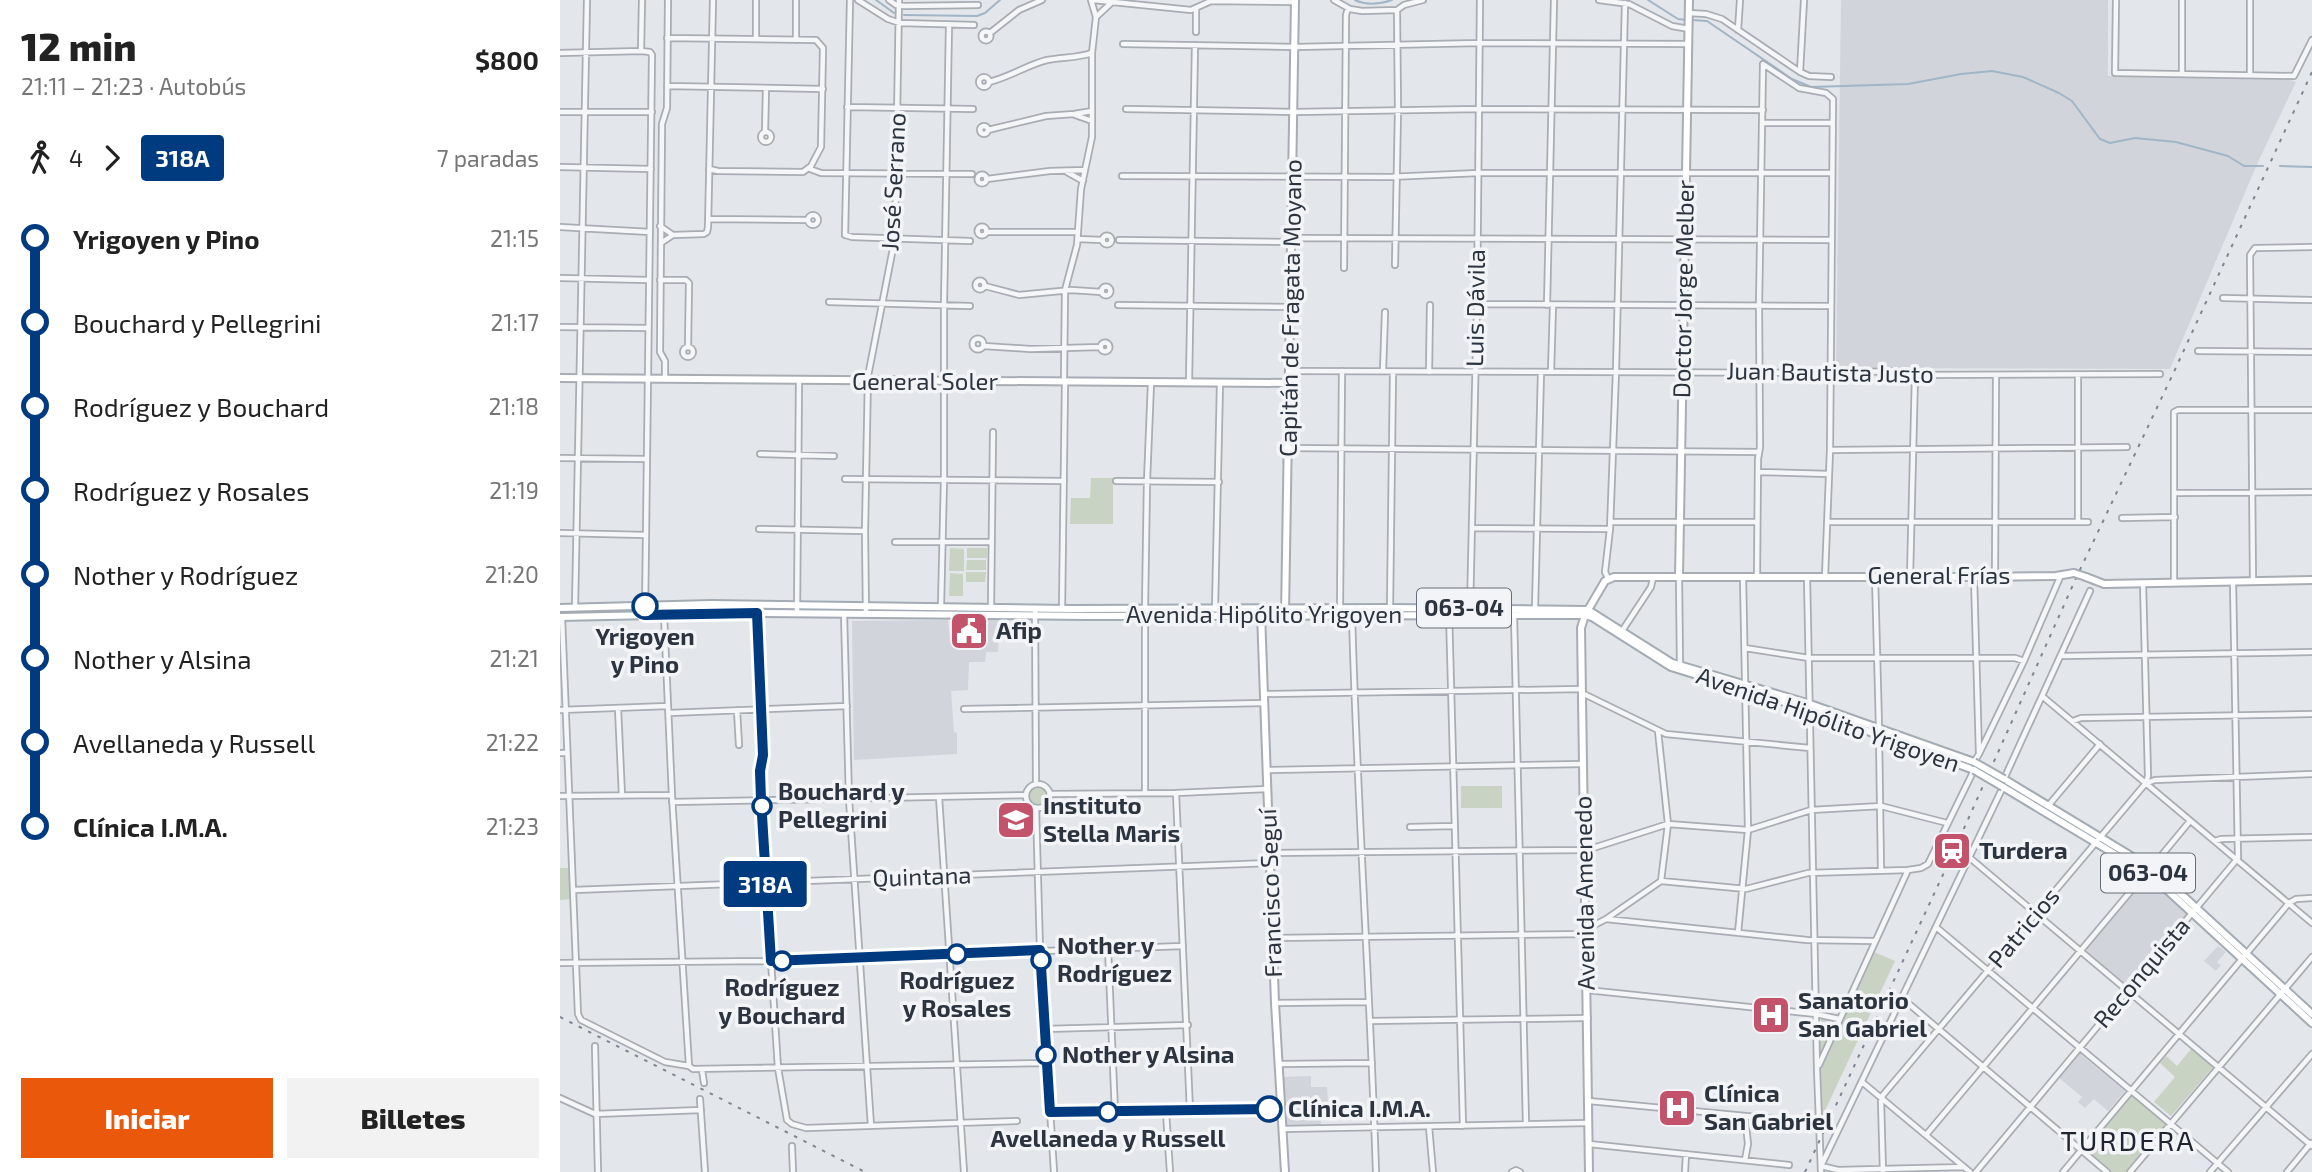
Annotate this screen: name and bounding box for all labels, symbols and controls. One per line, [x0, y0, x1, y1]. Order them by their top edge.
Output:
text: 12 min [21, 23, 137, 69]
text: $800 [475, 44, 539, 75]
text: 21:11 – 21:23 · Autobús [21, 72, 246, 100]
street label: José Serrano [874, 112, 911, 252]
icon: walk [21, 139, 59, 177]
icon: forward [93, 139, 131, 177]
text: 318A [155, 143, 210, 172]
text: 4 [69, 144, 83, 172]
text: 7 paradas [437, 144, 539, 172]
street label: Capitán de Fragata Moyano [1272, 159, 1307, 457]
street label: Doctor Jorge Melber [1666, 179, 1699, 398]
text: Yrigoyen y Pino [73, 223, 260, 254]
text: 21:15 [490, 224, 539, 252]
street label: Luis Dávila [1459, 249, 1490, 367]
text: Bouchard y Pellegrini [73, 307, 322, 338]
text: 21:17 [491, 308, 539, 336]
street label: Juan Bautista Justo [1726, 355, 1934, 388]
street label: General Soler [852, 366, 998, 395]
text: Rodríguez y Bouchard [73, 391, 329, 422]
text: 21:18 [488, 392, 539, 420]
text: Rodríguez y Rosales [73, 475, 309, 506]
text: 21:19 [489, 476, 539, 504]
text: Nother y Rodríguez [73, 559, 298, 590]
text: 21:20 [485, 560, 539, 588]
street label: General Frías [1868, 560, 2010, 589]
road number: 063-04 [1417, 588, 1511, 628]
marker: Yrigoyen y Pino [632, 593, 658, 619]
street label: Avenida Hipólito Yrigoyen [1126, 599, 1402, 628]
public building icon: Afip [948, 610, 990, 652]
place label: Afip [996, 615, 1042, 644]
place label: Yrigoyen y Pino [595, 621, 695, 678]
text: Nother y Alsina [73, 643, 251, 674]
text: 21:21 [489, 644, 539, 672]
street label: Avenida Hipólito Yrigoyen [1693, 660, 1964, 777]
text: Avellaneda y Russell [73, 727, 315, 758]
text: 21:22 [486, 728, 539, 756]
place label: Bouchard y Pellegrini [778, 776, 905, 833]
place label: Instituto Stella Maris [1043, 790, 1180, 847]
street label: Avenida Amenedo [1567, 795, 1600, 991]
marker: Bouchard y Pellegrini [752, 796, 772, 816]
school or university icon: Instituto Stella Maris [995, 799, 1037, 841]
street label: Francisco Seguí [1252, 807, 1287, 978]
text: Clínica I.M.A. [73, 811, 228, 842]
text: 21:23 [486, 812, 539, 840]
station icon: Turdera [1931, 830, 1973, 872]
place label: Turdera [1979, 835, 2068, 864]
road number: 063-04 [2101, 853, 2195, 892]
street label: Quintana [872, 859, 972, 892]
line badge: 318A [716, 861, 814, 907]
text: 318A [738, 869, 792, 898]
street label: Patricios [1981, 881, 2065, 973]
street label: Reconquista [2087, 911, 2195, 1033]
place label: Nother y Rodríguez [1057, 930, 1172, 987]
marker: Rodríguez y Rosales [947, 944, 967, 964]
marker: Nother y Rodríguez [1031, 950, 1051, 970]
marker: Rodríguez y Bouchard [772, 951, 792, 971]
place label: Rodríguez y Rosales [899, 965, 1015, 1022]
place label: Rodríguez y Bouchard [719, 972, 845, 1029]
place label: Sanatorio San Gabriel [1798, 985, 1927, 1042]
hospital icon: Sanatorio San Gabriel [1750, 994, 1792, 1036]
place label: Nother y Alsina [1062, 1039, 1234, 1068]
marker: Nother y Alsina [1036, 1045, 1056, 1065]
button: Iniciar [21, 1078, 273, 1158]
button: Billetes [287, 1078, 539, 1158]
place label: Clínica San Gabriel [1704, 1078, 1833, 1135]
hospital icon: Clínica San Gabriel [1656, 1087, 1698, 1129]
place label: Clínica I.M.A. [1288, 1093, 1431, 1122]
marker: Clínica I.M.A. [1256, 1096, 1282, 1122]
marker: Avellaneda y Russell [1098, 1102, 1118, 1122]
place label: Avellaneda y Russell [991, 1123, 1226, 1152]
district label: TURDERA [2060, 1123, 2196, 1157]

